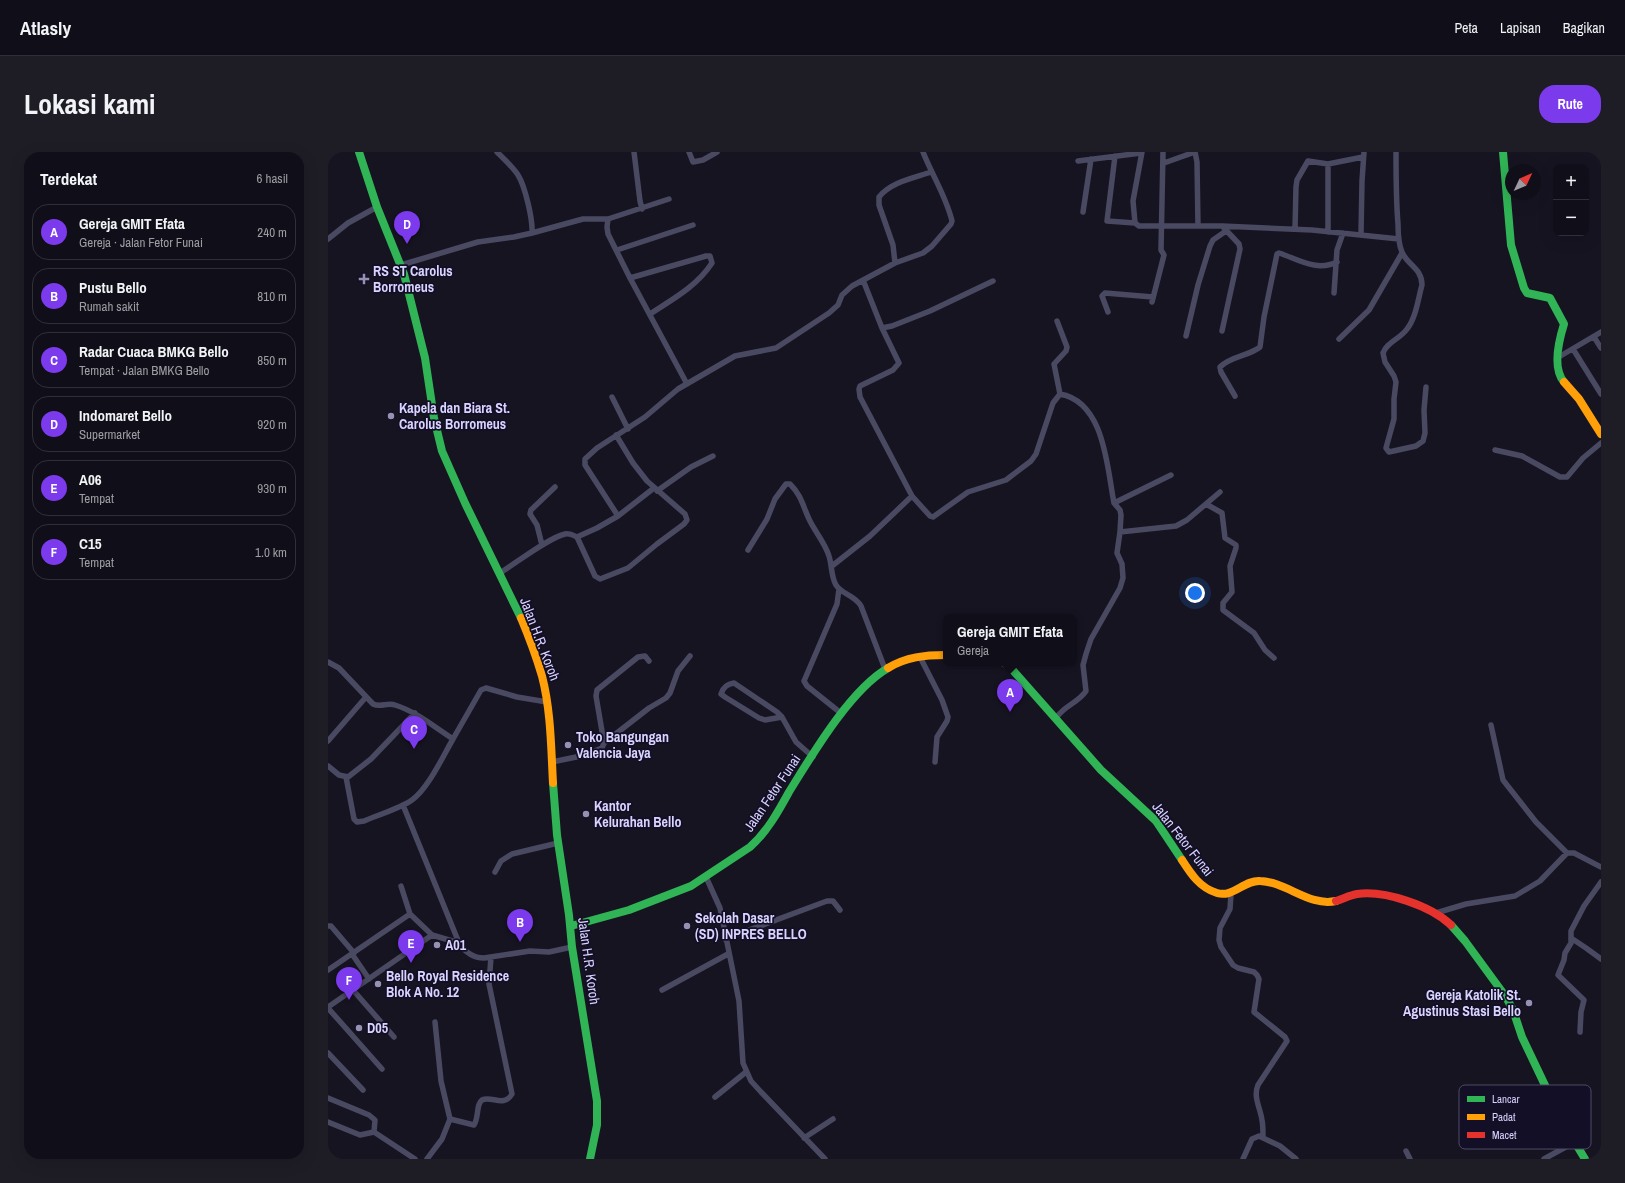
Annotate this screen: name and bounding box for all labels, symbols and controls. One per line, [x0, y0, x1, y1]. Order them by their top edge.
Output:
text: Atlasly [20, 15, 71, 41]
text: Peta [1454, 19, 1478, 37]
text: Lapisan [1500, 19, 1541, 37]
text: Bagikan [1563, 19, 1605, 37]
text: Lokasi kami [24, 85, 155, 123]
button: Rute [1539, 85, 1601, 123]
north arrow [1505, 164, 1541, 200]
map controls [1553, 164, 1589, 236]
button: + [1553, 164, 1589, 200]
text: Terdekat [40, 167, 97, 190]
text: 6 hasil [257, 170, 288, 187]
button: − [1553, 200, 1589, 236]
pin: D [394, 211, 420, 244]
text: Gereja GMIT Efata [79, 213, 185, 234]
text: A [50, 224, 58, 241]
text: 240 m [257, 224, 287, 241]
text: Gereja · Jalan Fetor Funai [79, 234, 203, 251]
place label: RS ST Carolus Borromeus [373, 262, 453, 296]
marker: RS ST Carolus Borromeus [358, 273, 370, 285]
text: Pustu Bello [79, 277, 147, 298]
text: B [50, 288, 58, 305]
text: 810 m [257, 288, 287, 305]
text: Rumah sakit [79, 298, 139, 315]
text: Radar Cuaca BMKG Bello [79, 341, 229, 362]
text: C [50, 352, 58, 369]
text: 850 m [257, 352, 287, 369]
text: Tempat · Jalan BMKG Bello [79, 362, 209, 379]
place label: Kapela dan Biara St. Carolus Borromeus [399, 399, 510, 433]
text: Indomaret Bello [79, 405, 172, 426]
marker: Kapela dan Biara St. Carolus Borromeus [386, 411, 396, 421]
text: D [50, 416, 58, 433]
text: 920 m [257, 416, 287, 433]
text: Supermarket [79, 426, 140, 443]
text: A06 [79, 469, 102, 490]
text: E [50, 480, 58, 497]
text: 930 m [257, 480, 287, 497]
text: Tempat [79, 490, 114, 507]
text: C15 [79, 533, 102, 554]
text: F [51, 544, 57, 561]
text: 1.0 km [255, 544, 287, 561]
text: Tempat [79, 554, 114, 571]
your location [1185, 583, 1205, 603]
street label: Jalan H.R. Koroh [516, 595, 564, 683]
popup [943, 614, 1077, 666]
text: Gereja GMIT Efata [957, 621, 1063, 642]
text: Gereja [957, 642, 989, 659]
pin: A [997, 679, 1023, 712]
pin: C [401, 716, 427, 749]
place label: Toko Bangungan Valencia Jaya [576, 728, 669, 762]
marker: Toko Bangungan Valencia Jaya [563, 740, 573, 750]
street label: Jalan Fetor Funai [740, 751, 804, 835]
place label: Kantor Kelurahan Bello [594, 797, 681, 831]
street label: Jalan Fetor Funai [1148, 798, 1218, 880]
marker: Kantor Kelurahan Bello [581, 809, 591, 819]
pin: B [507, 909, 533, 942]
place label: Sekolah Dasar (SD) INPRES BELLO [695, 909, 807, 943]
street label: Jalan H.R. Koroh [574, 916, 604, 1006]
marker: Sekolah Dasar (SD) INPRES BELLO [682, 921, 692, 931]
pin: E [398, 930, 424, 963]
place label: A01 [445, 936, 467, 954]
marker: A01 [432, 940, 442, 950]
pin: F [336, 967, 362, 1000]
place label: Bello Royal Residence Blok A No. 12 [386, 967, 509, 1001]
marker: Bello Royal Residence Blok A No. 12 [373, 979, 383, 989]
place label: Gereja Katolik St. Agustinus Stasi Bello [1403, 986, 1521, 1020]
marker: Gereja Katolik St. Agustinus Stasi Bello [1524, 998, 1534, 1008]
place label: D05 [367, 1019, 389, 1037]
marker: D05 [354, 1023, 364, 1033]
legend [1459, 1085, 1591, 1149]
text: Lancar [1492, 1092, 1520, 1106]
text: Padat [1492, 1110, 1516, 1124]
text: Macet [1492, 1128, 1517, 1142]

